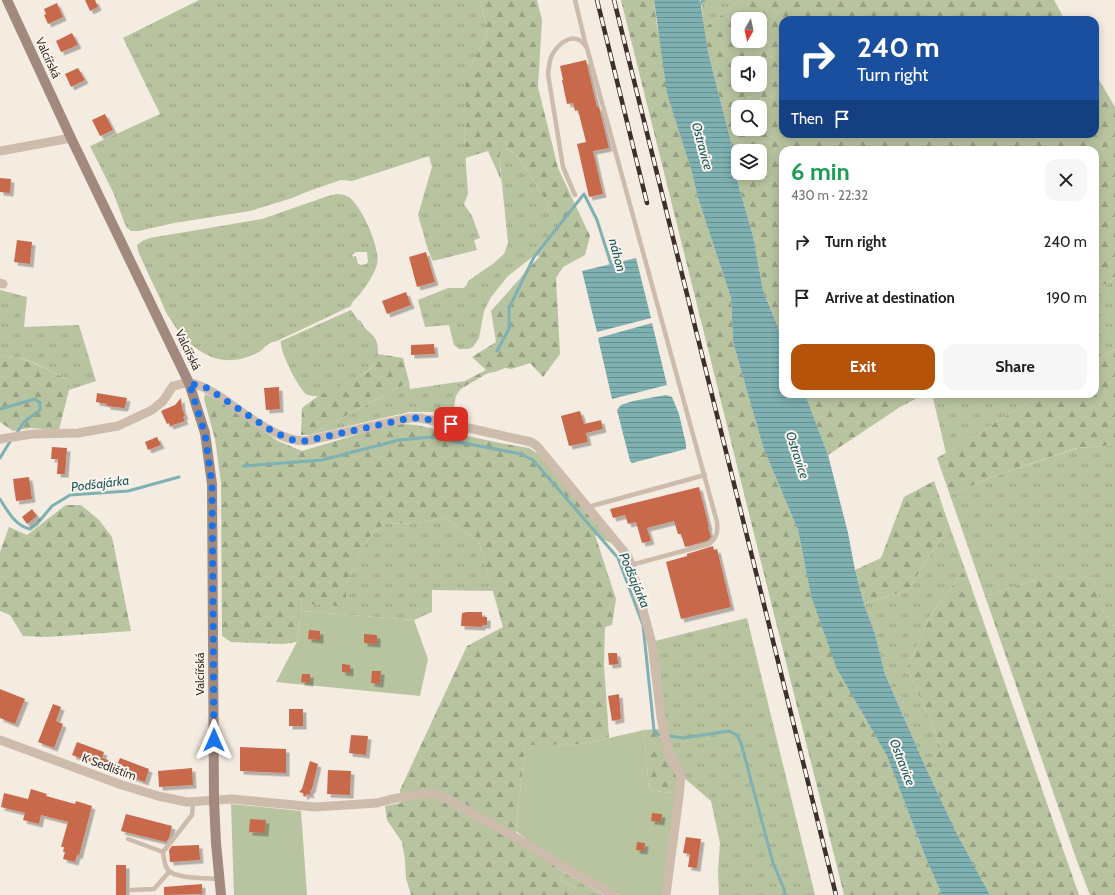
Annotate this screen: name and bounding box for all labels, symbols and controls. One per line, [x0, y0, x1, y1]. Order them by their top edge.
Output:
north arrow [731, 12, 767, 48]
map controls [731, 12, 767, 180]
text: 240 m [857, 30, 940, 64]
icon: right [791, 32, 843, 84]
street label: Valcířská [33, 35, 64, 81]
button: sound [731, 56, 767, 92]
text: Turn right [857, 64, 928, 86]
button: search [731, 100, 767, 136]
icon: arrive [831, 108, 853, 130]
text: Then [791, 110, 823, 128]
water label: Ostravice [689, 120, 717, 172]
button: layers [731, 144, 767, 180]
text: 6 min [791, 157, 850, 186]
button: close [1045, 159, 1087, 201]
text: 430 m · 22:32 [791, 187, 868, 203]
icon: right [791, 231, 813, 253]
text: Turn right [825, 233, 886, 251]
text: 240 m [1043, 233, 1087, 251]
water label: náhon [606, 237, 630, 273]
icon: arrive [791, 287, 813, 309]
text: Arrive at destination [825, 289, 955, 307]
text: 190 m [1047, 289, 1087, 307]
street label: Valcířská [172, 327, 205, 373]
button: Exit [791, 344, 935, 390]
button: Share [943, 344, 1087, 390]
pin [434, 407, 468, 441]
icon: arrive [440, 413, 462, 435]
water label: Ostravice [783, 429, 813, 481]
water label: Podšajárka [70, 471, 130, 496]
water label: Podšajárka [615, 550, 654, 611]
street label: Valcířská [192, 652, 207, 696]
position arrow [193, 719, 235, 761]
water label: Ostravice [887, 736, 919, 788]
street label: K Sedlištím [80, 750, 138, 783]

